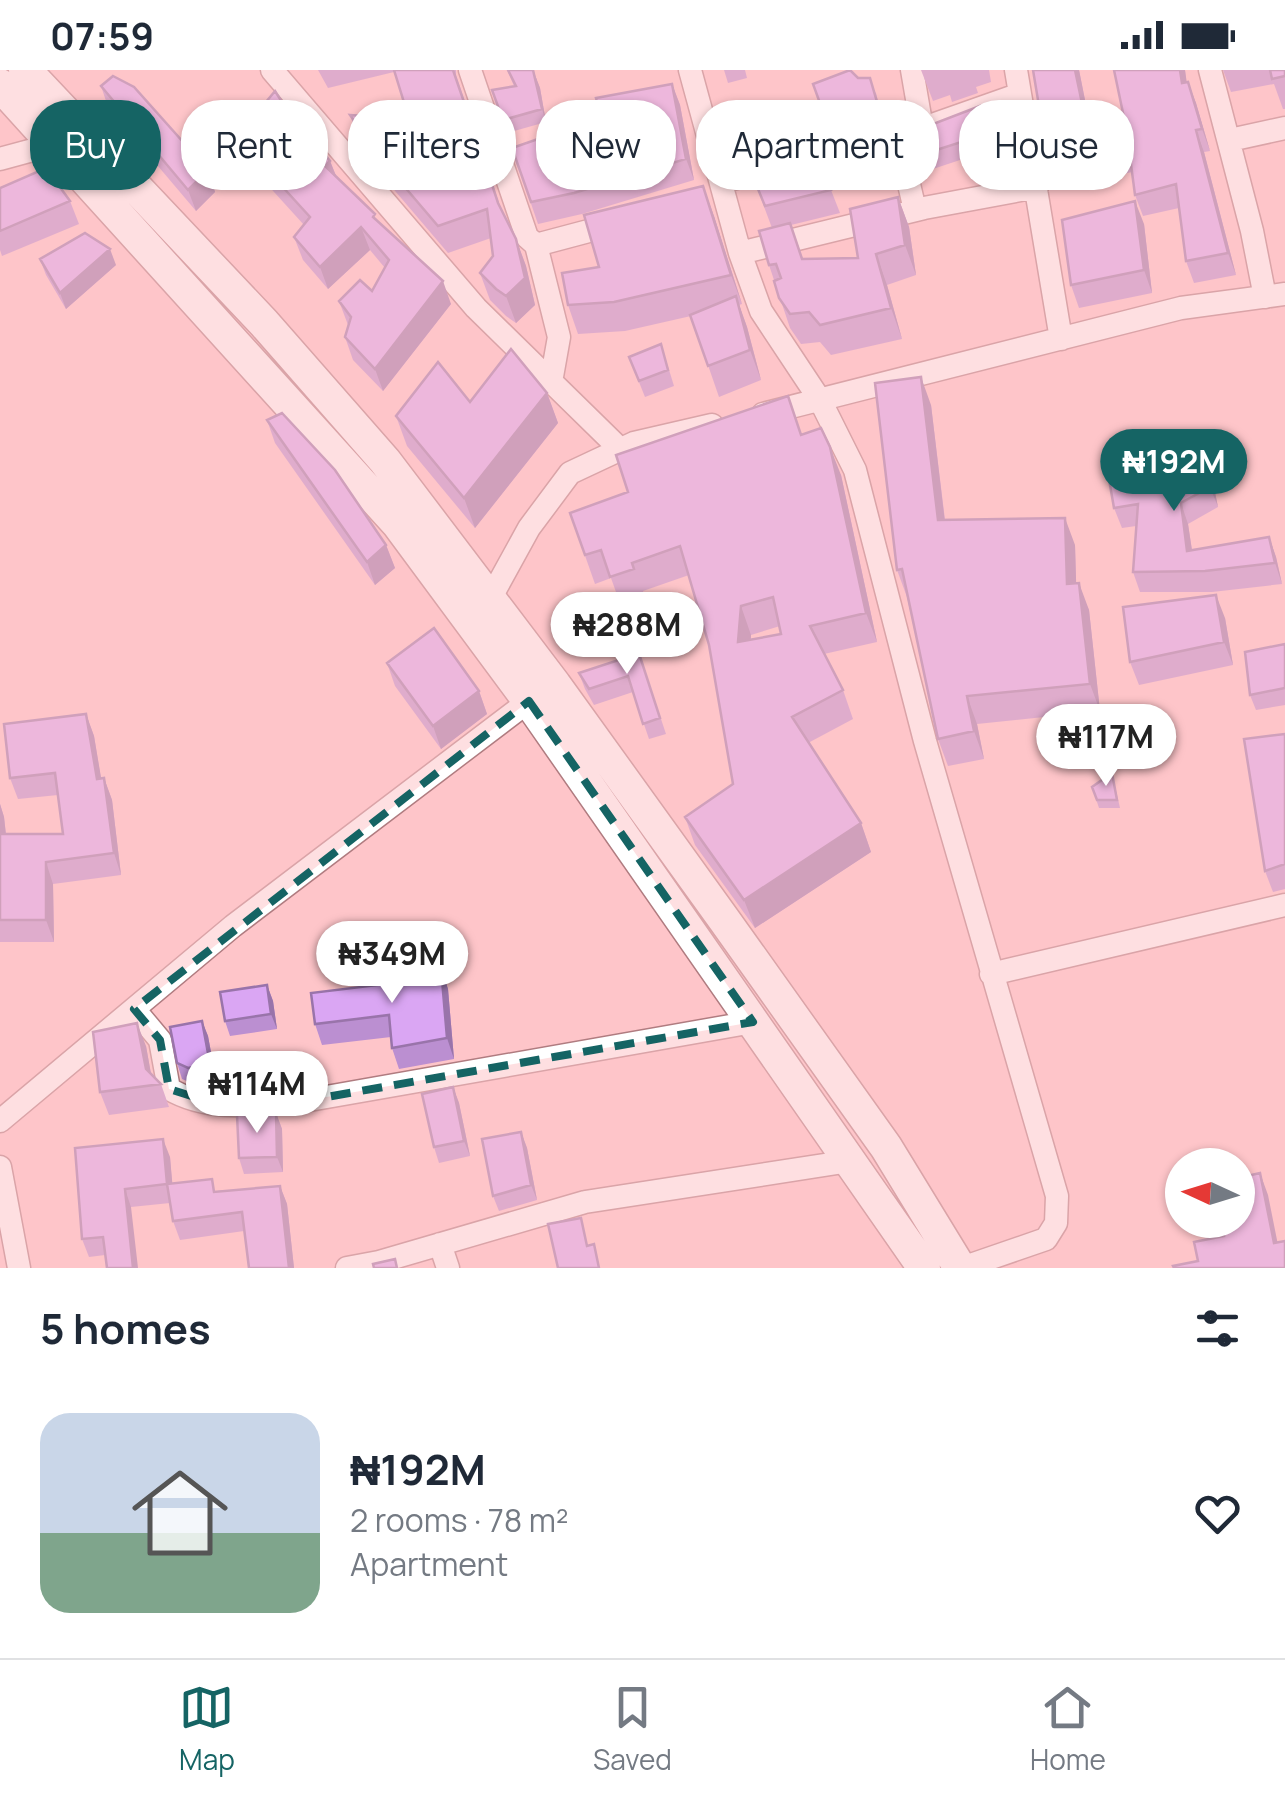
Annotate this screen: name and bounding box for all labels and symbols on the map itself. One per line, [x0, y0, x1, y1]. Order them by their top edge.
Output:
pin: ₦192M [1104, 429, 1244, 514]
pin: ₦288M [557, 592, 697, 677]
pin: ₦117M [1036, 704, 1176, 789]
pin: ₦349M [322, 921, 462, 1006]
pin: ₦114M [187, 1051, 327, 1136]
north arrow [1165, 1148, 1255, 1238]

